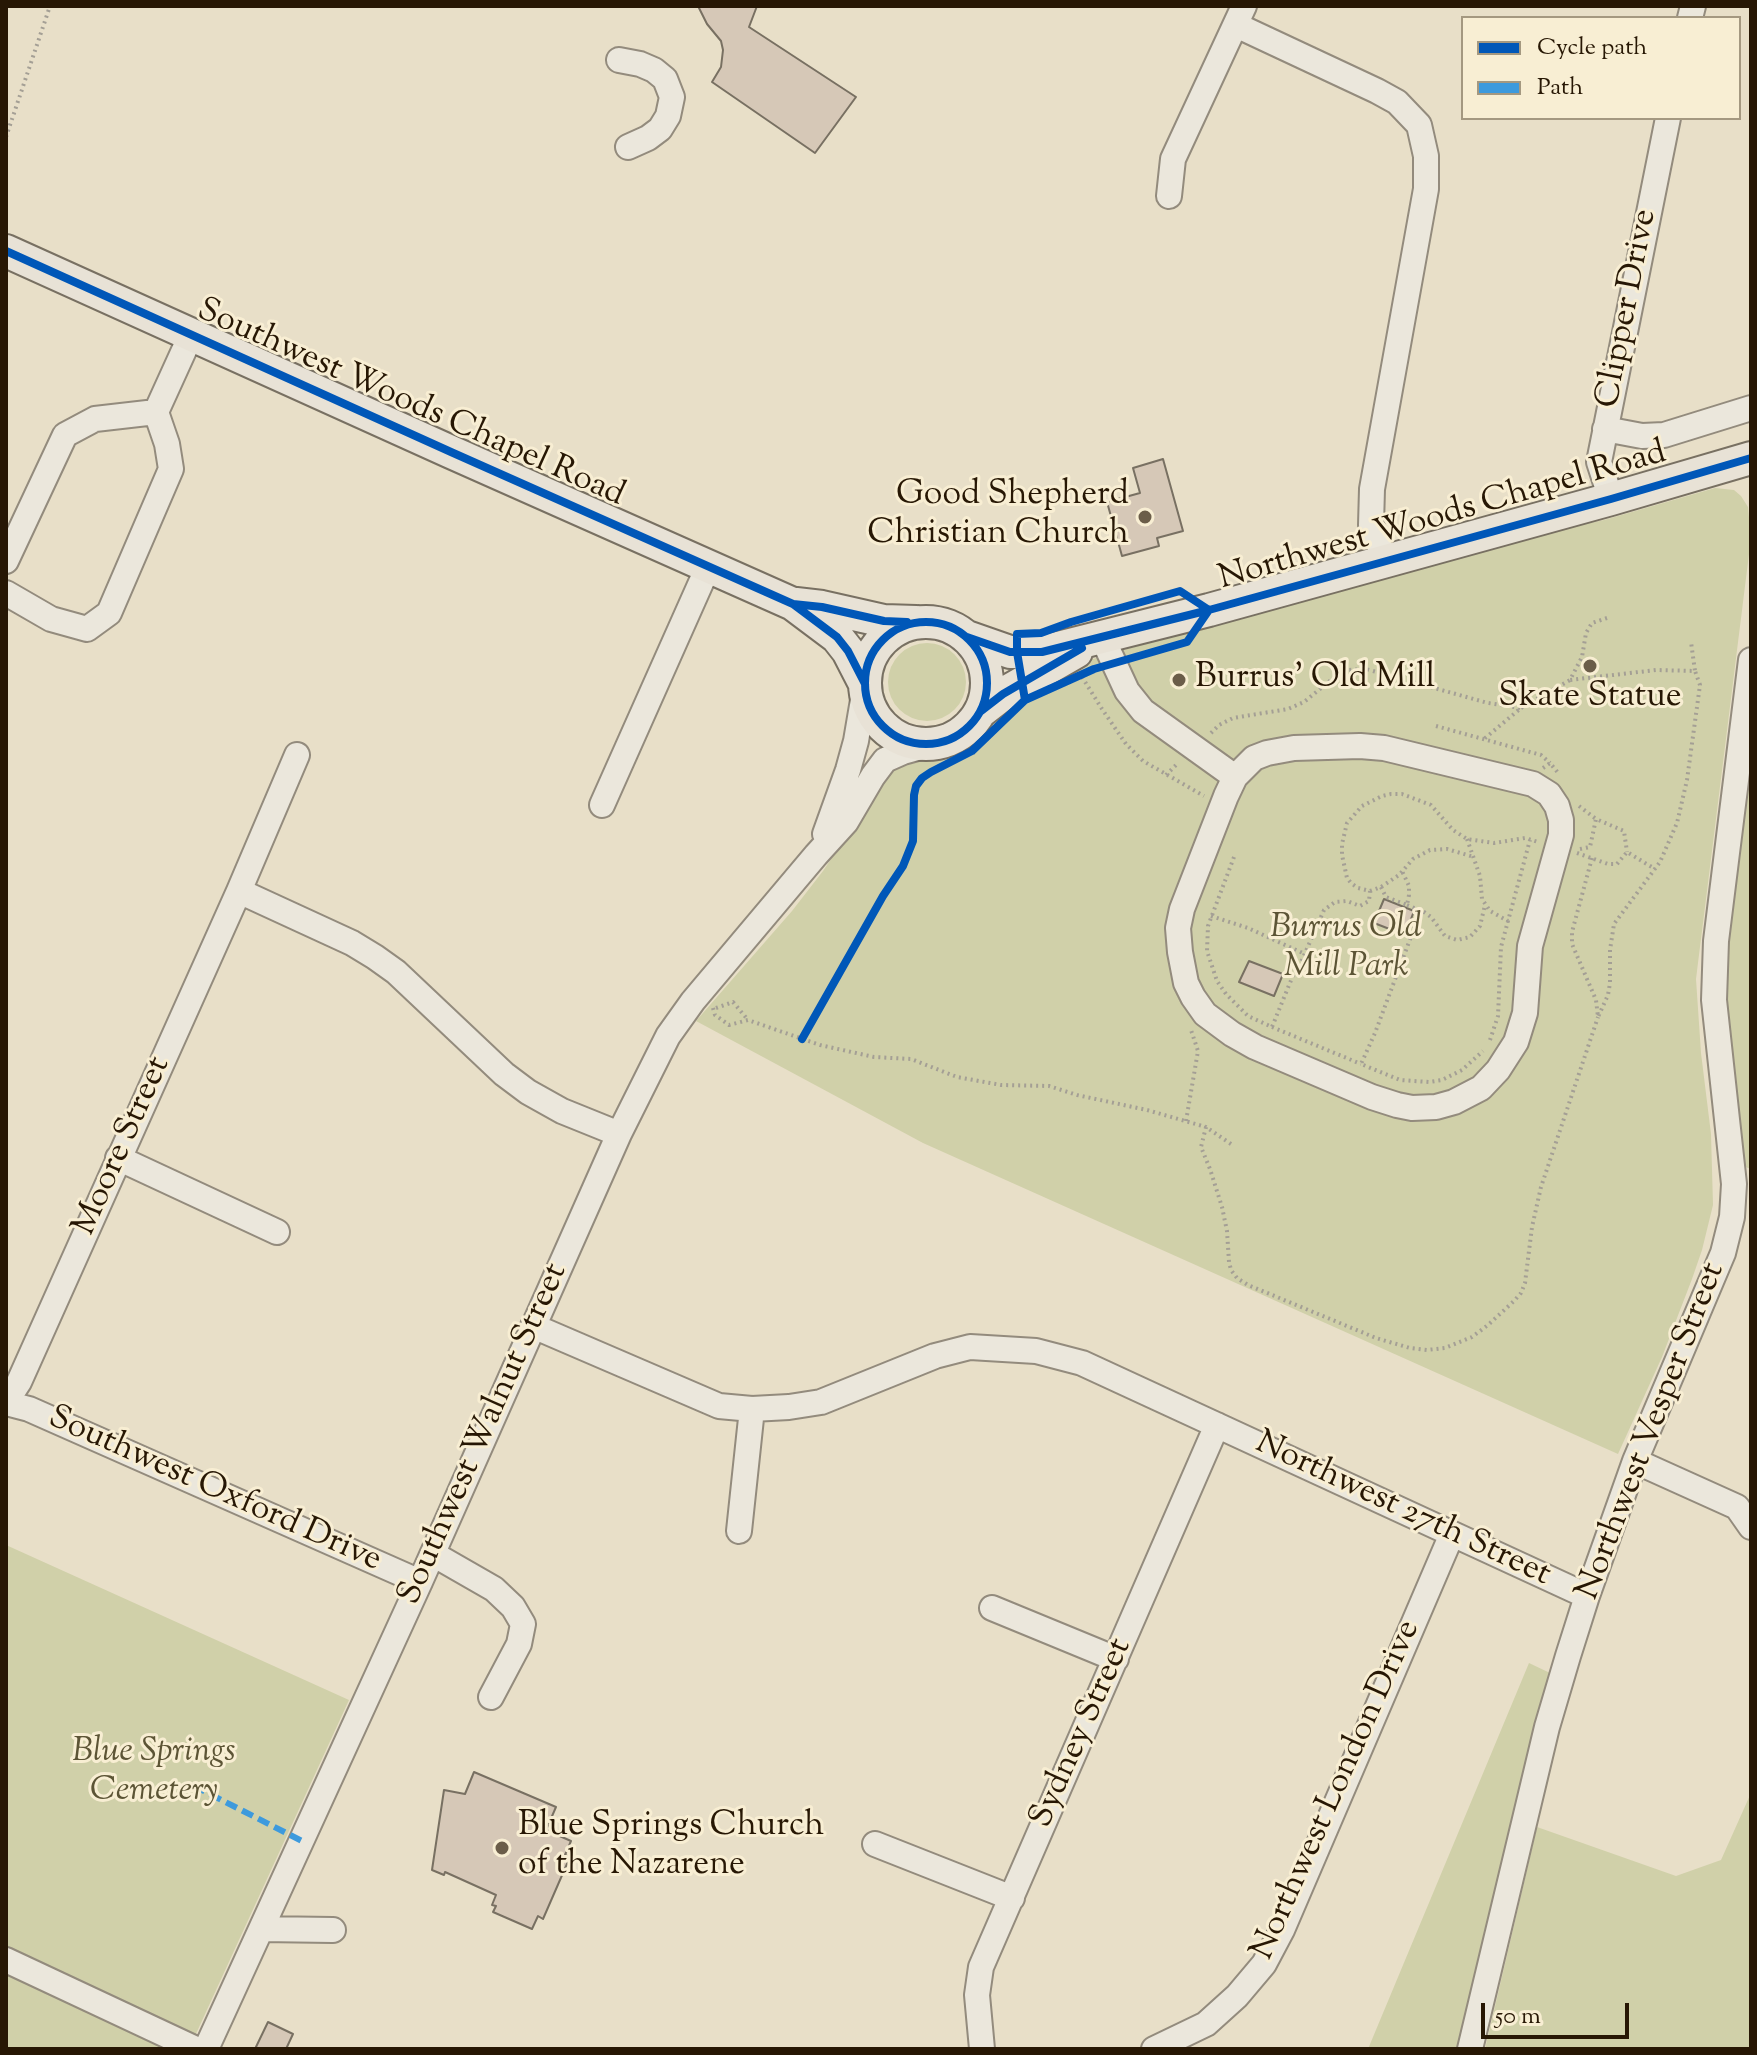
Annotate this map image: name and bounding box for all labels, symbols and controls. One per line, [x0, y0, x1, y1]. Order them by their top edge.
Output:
legend [1461, 16, 1741, 120]
text: Cycle path [1537, 31, 1647, 65]
text: Path [1537, 71, 1583, 105]
street label: Clipper Drive [1590, 206, 1668, 412]
street label: Southwest Woods Chapel Road [190, 292, 630, 518]
street label: Northwest Woods Chapel Road [1215, 434, 1671, 602]
place label: Good Shepherd Christian Church [867, 477, 1129, 556]
marker: Good Shepherd Christian Church [1136, 508, 1154, 526]
marker: Skate Statue [1581, 657, 1599, 675]
place label: Burrus' Old Mill [1195, 660, 1435, 700]
marker: Burrus' Old Mill [1170, 671, 1188, 689]
place label: Skate Statue [1498, 679, 1682, 719]
park label: Burrus Old Mill Park [1270, 910, 1422, 990]
street label: Moore Street [66, 1051, 182, 1243]
street label: Southwest Walnut Street [391, 1258, 579, 1612]
street label: Northwest Vesper Street [1570, 1258, 1736, 1606]
street label: Southwest Oxford Drive [41, 1399, 387, 1583]
street label: Northwest 27th Street [1248, 1425, 1556, 1597]
street label: Northwest London Drive [1245, 1615, 1431, 1967]
street label: Sydney Street [1023, 1633, 1143, 1835]
park label: Blue Springs Cemetery [72, 1734, 236, 1814]
place label: Blue Springs Church of the Nazarene [518, 1808, 824, 1888]
marker: Blue Springs Church of the Nazarene [493, 1839, 511, 1857]
scale bar [1485, 1987, 1633, 2037]
text: 50 m [1495, 2000, 1541, 2034]

